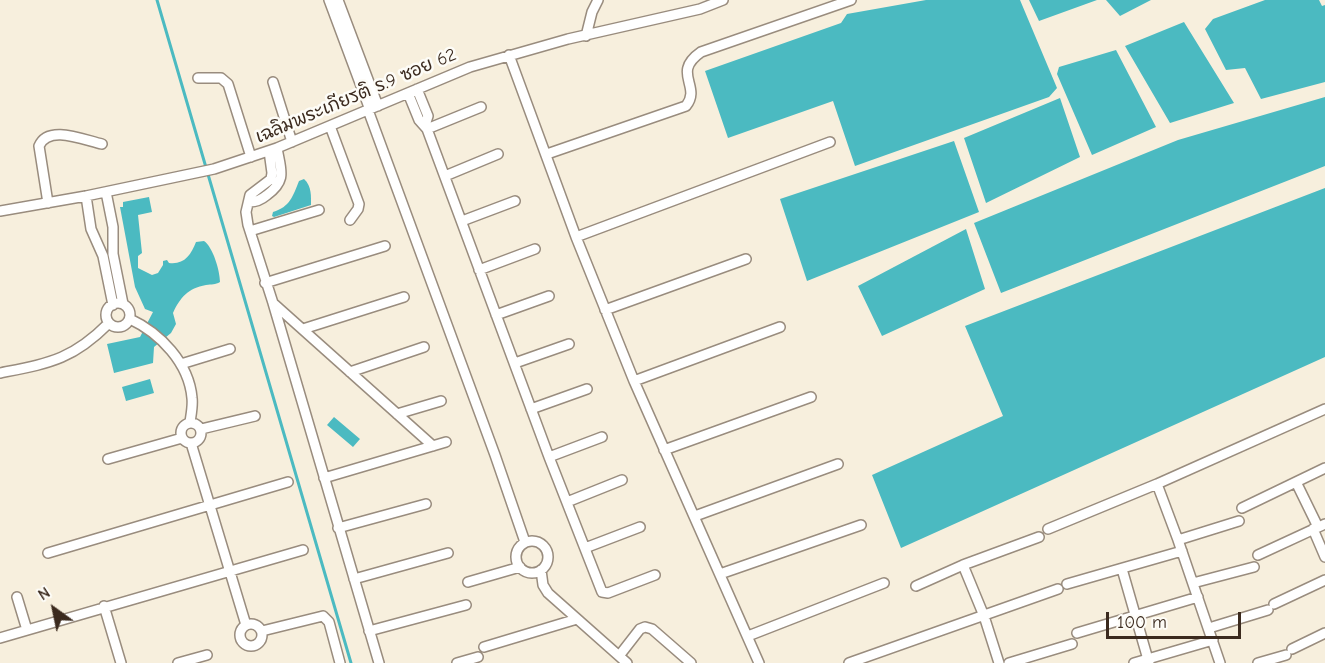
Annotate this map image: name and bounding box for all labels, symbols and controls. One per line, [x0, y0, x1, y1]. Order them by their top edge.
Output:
street label: เฉลิมพระเกียรติ ร.9 ซอย 62 [252, 44, 460, 148]
north arrow [24, 579, 84, 639]
text: N [35, 584, 53, 604]
scale bar [1109, 600, 1244, 638]
text: 100 m [1117, 612, 1167, 633]

